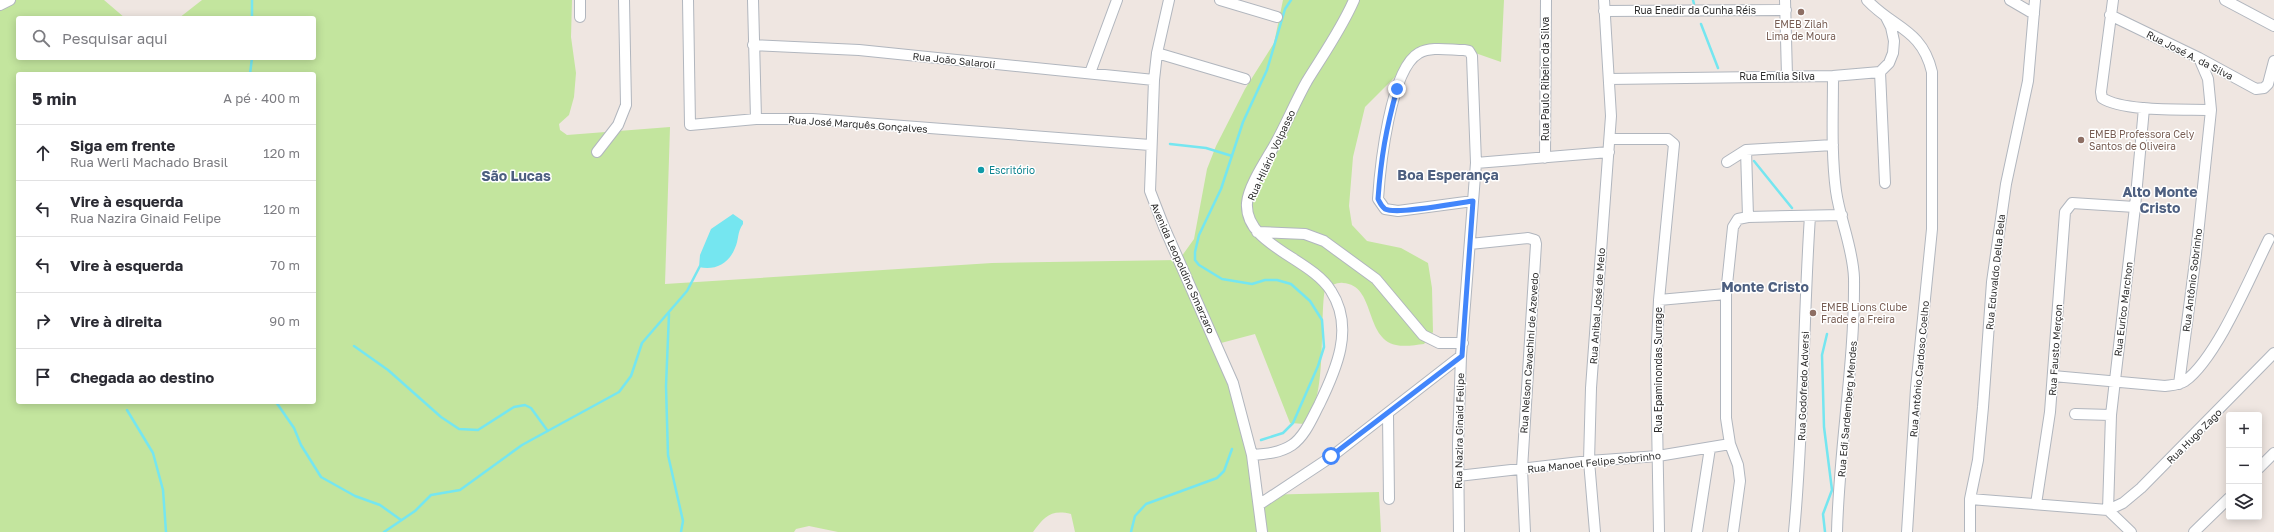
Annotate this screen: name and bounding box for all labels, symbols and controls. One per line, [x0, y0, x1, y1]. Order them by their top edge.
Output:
street label: Rua Enedir da Cunha Réis [1634, 4, 1756, 16]
marker: EMEB Zilah Lima de Moura [1796, 7, 1806, 17]
search box [16, 16, 316, 60]
street label: Rua Paulo Ribeiro da Silva [1539, 17, 1551, 141]
place label: EMEB Zilah Lima de Moura [1766, 18, 1836, 42]
icon: search [30, 27, 52, 49]
street label: Rua José A. da Silva [2145, 28, 2235, 82]
text: Pesquisar aqui [62, 29, 167, 47]
street label: Rua João Salaroli [912, 50, 996, 70]
street label: Rua Emília Silva [1739, 70, 1815, 82]
route end [1388, 80, 1406, 98]
text: 5 min [32, 88, 76, 109]
text: A pé · 400 m [223, 90, 300, 106]
street label: Rua Hilário Volpasso [1245, 108, 1297, 202]
street label: Rua José Marquês Gonçalves [788, 113, 928, 135]
place label: EMEB Professora Cely Santos de Oliveira [2089, 128, 2195, 152]
marker: EMEB Professora Cely Santos de Oliveira [2076, 135, 2086, 145]
text: Siga em frente [70, 136, 175, 154]
icon: ahead [32, 142, 54, 164]
text: 120 m [263, 145, 300, 161]
text: Rua Werli Machado Brasil [70, 154, 228, 170]
place label: Escritório [989, 164, 1035, 176]
marker: Escritório [976, 165, 986, 175]
district label: Boa Esperança [1397, 166, 1499, 183]
district label: São Lucas [481, 167, 551, 184]
district label: Alto Monte Cristo [2123, 183, 2197, 216]
text: Vire à esquerda [70, 192, 183, 210]
icon: left [32, 198, 54, 220]
text: 120 m [263, 201, 300, 217]
street label: Avenida Leopoldino Smarzaro [1149, 201, 1217, 335]
text: Rua Nazira Ginaid Felipe [70, 210, 221, 226]
street label: Rua Eduvaldo Della Bela [1983, 213, 2007, 331]
street label: Rua Antônio Sobrinho [2180, 228, 2204, 332]
street label: Rua Anibal José de Melo [1587, 247, 1607, 365]
icon: left [32, 254, 54, 276]
text: Vire à esquerda [70, 256, 183, 274]
text: 70 m [270, 257, 300, 273]
street label: Rua Eurico Marchon [2111, 261, 2135, 357]
street label: Rua Nelson Cavachini de Azevedo [1517, 272, 1541, 434]
district label: Monte Cristo [1721, 278, 1809, 295]
street label: Rua Antônio Cardoso Coelho [1907, 300, 1931, 438]
place label: EMEB Lions Clube Frade e a Freira [1821, 301, 1908, 325]
street label: Rua Fausto Merçon [2046, 304, 2064, 396]
street label: Rua Epaminondas Surrage [1652, 307, 1664, 433]
marker: EMEB Lions Clube Frade e a Freira [1808, 308, 1818, 318]
icon: right [32, 310, 54, 332]
text: Vire à direita [70, 312, 162, 330]
text: 90 m [269, 313, 300, 329]
street label: Rua Godofredo Adversi [1795, 331, 1811, 441]
street label: Rua Edi Sardemberg Mendes [1835, 340, 1859, 478]
icon: arrive [32, 366, 54, 388]
text: Chegada ao destino [70, 368, 214, 386]
street label: Rua Nazira Ginaid Felipe [1452, 373, 1466, 489]
street label: Rua Hugo Zago [2164, 406, 2224, 466]
map controls [2226, 412, 2262, 520]
button: + [2226, 412, 2262, 448]
route start [1322, 447, 1340, 465]
button: − [2226, 448, 2262, 484]
street label: Rua Manoel Felipe Sobrinho [1527, 449, 1661, 475]
button: layers [2226, 484, 2262, 520]

